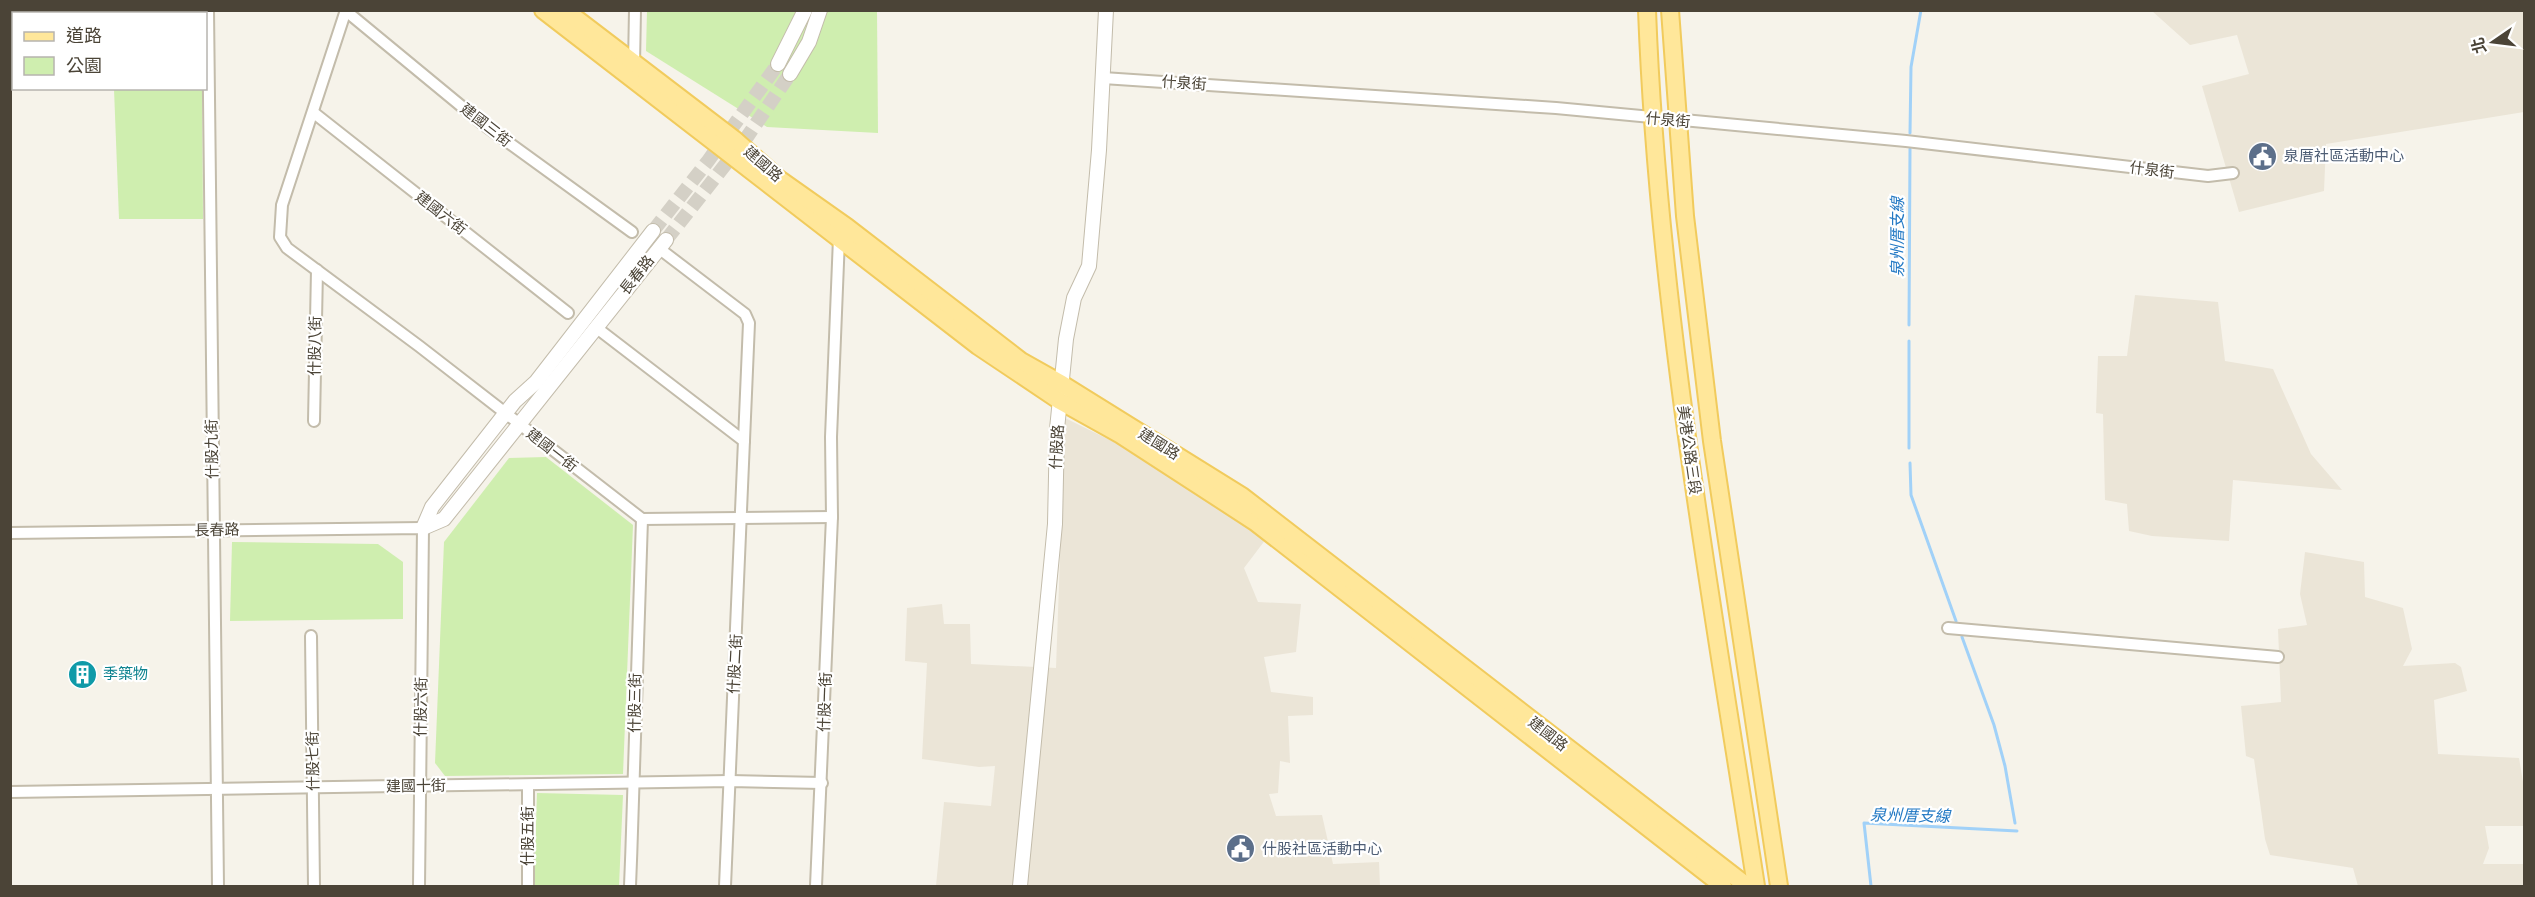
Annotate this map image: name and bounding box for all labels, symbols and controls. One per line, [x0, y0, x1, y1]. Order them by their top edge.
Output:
legend [12, 12, 207, 90]
north arrow [2463, 12, 2523, 72]
text: 道路 [66, 24, 102, 46]
text: 北 [2467, 36, 2489, 56]
text: 公園 [66, 54, 102, 76]
street label: 什泉街 [1161, 71, 1207, 93]
street label: 建國三街 [457, 99, 516, 150]
street label: 什泉街 [1645, 108, 1691, 130]
public building icon: 泉厝社區活動中心 [2247, 140, 2279, 172]
street label: 建國路 [741, 142, 787, 185]
place label: 泉厝社區活動中心 [2284, 146, 2404, 164]
street label: 什泉街 [2129, 157, 2176, 181]
street label: 建國六街 [412, 187, 471, 238]
water label: 泉州厝支線 [1887, 195, 1906, 277]
street label: 長春路 [615, 251, 657, 298]
street label: 什股八街 [304, 316, 324, 376]
street label: 美港公路三段 [1675, 404, 1705, 496]
street label: 什股九街 [201, 419, 221, 479]
street label: 建國一街 [523, 424, 582, 475]
street label: 什股路 [1046, 424, 1066, 470]
street label: 建國路 [1136, 424, 1183, 463]
street label: 長春路 [194, 520, 240, 538]
street label: 什股二街 [723, 634, 745, 694]
building icon: 季築物 [66, 658, 98, 690]
place label: 季築物 [103, 664, 148, 682]
street label: 什股一街 [814, 672, 834, 732]
street label: 什股三街 [624, 673, 644, 733]
street label: 什股六街 [410, 677, 430, 737]
street label: 建國路 [1525, 712, 1572, 754]
street label: 什股七街 [302, 731, 322, 791]
street label: 建國十街 [386, 775, 446, 795]
water label: 泉州厝支線 [1870, 804, 1952, 825]
street label: 什股五街 [518, 806, 536, 866]
public building icon: 什股社區活動中心 [1225, 833, 1257, 865]
place label: 什股社區活動中心 [1262, 839, 1382, 857]

